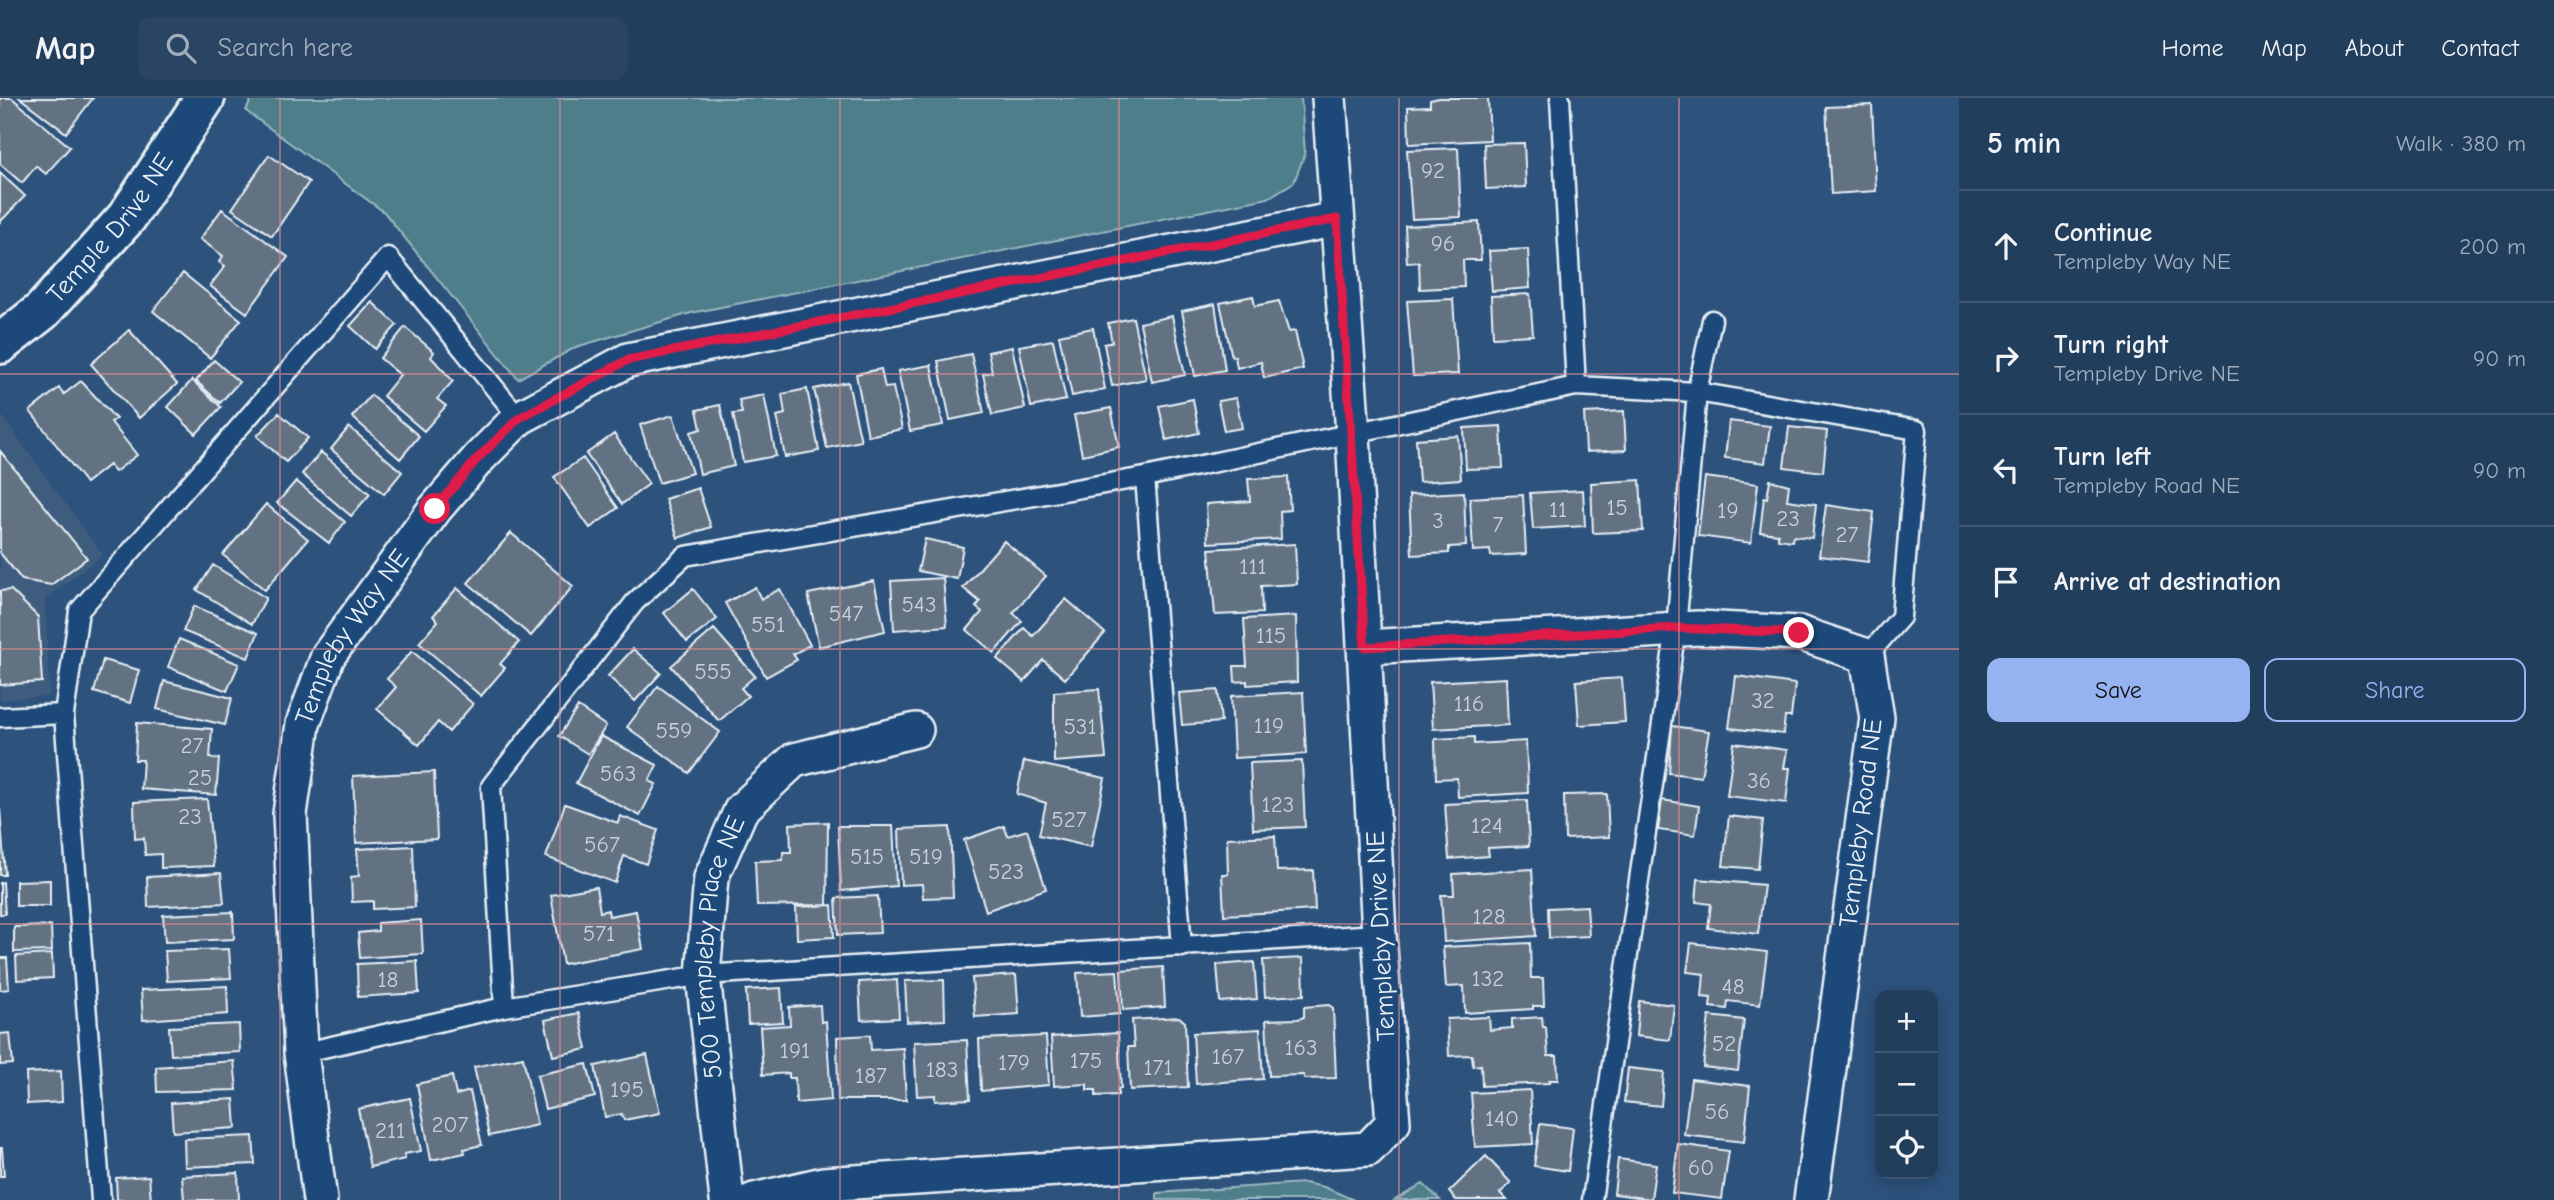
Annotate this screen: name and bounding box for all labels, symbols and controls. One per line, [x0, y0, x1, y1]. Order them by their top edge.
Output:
search box [138, 17, 628, 80]
text: Map [35, 29, 96, 67]
icon: search [162, 29, 200, 67]
text: Search here [218, 33, 353, 63]
text: Home [2162, 34, 2223, 62]
text: Map [2261, 34, 2307, 62]
text: About [2345, 34, 2403, 62]
text: Contact [2441, 34, 2519, 62]
text: 5 min [1987, 126, 2061, 161]
text: Walk · 380 m [2396, 130, 2526, 157]
street label: Temple Drive NE [41, 148, 180, 310]
house number: 92 [1421, 157, 1445, 184]
text: Continue [2054, 218, 2152, 248]
icon: ahead [1987, 227, 2025, 265]
house number: 96 [1431, 230, 1455, 257]
text: 200 m [2459, 233, 2526, 260]
text: Templeby Way NE [2054, 248, 2231, 275]
text: Turn right [2054, 330, 2168, 360]
icon: right [1987, 339, 2025, 377]
text: 90 m [2473, 345, 2526, 372]
text: Templeby Drive NE [2054, 360, 2240, 387]
text: Turn left [2054, 442, 2151, 472]
icon: left [1987, 451, 2025, 489]
text: 90 m [2473, 457, 2526, 484]
text: Templeby Road NE [2054, 472, 2240, 499]
route start [419, 493, 450, 524]
house number: 15 [1606, 494, 1628, 521]
house number: 11 [1549, 496, 1567, 523]
house number: 19 [1717, 497, 1739, 524]
house number: 23 [1776, 505, 1800, 532]
house number: 3 [1432, 507, 1444, 534]
house number: 7 [1493, 511, 1504, 538]
house number: 27 [1836, 521, 1859, 548]
street label: Templeby Way NE [289, 544, 416, 729]
house number: 111 [1239, 553, 1267, 580]
icon: arrive [1987, 563, 2025, 601]
text: Arrive at destination [2054, 567, 2281, 597]
house number: 543 [901, 591, 937, 618]
house number: 547 [829, 600, 863, 627]
house number: 551 [751, 611, 785, 638]
route end [1783, 617, 1814, 648]
house number: 115 [1256, 622, 1286, 649]
house number: 555 [694, 658, 732, 685]
button: Save [1987, 658, 2250, 722]
button: Share [2264, 658, 2526, 722]
house number: 32 [1751, 687, 1775, 714]
house number: 116 [1454, 690, 1484, 717]
house number: 119 [1254, 712, 1284, 739]
house number: 531 [1063, 713, 1097, 740]
house number: 559 [655, 717, 693, 744]
street label: Templeby Road NE [1833, 717, 1889, 929]
house number: 27 [181, 732, 204, 759]
house number: 563 [600, 760, 636, 787]
house number: 25 [188, 764, 212, 791]
house number: 36 [1747, 767, 1771, 794]
house number: 123 [1262, 791, 1294, 818]
house number: 23 [178, 803, 202, 830]
house number: 527 [1051, 806, 1087, 833]
street label: 500 Templeby Place NE [688, 811, 752, 1080]
house number: 124 [1471, 812, 1503, 839]
street label: Templeby Drive NE [1361, 830, 1401, 1042]
house number: 567 [584, 831, 620, 858]
house number: 515 [850, 843, 884, 870]
house number: 519 [909, 843, 943, 870]
house number: 523 [988, 858, 1024, 885]
house number: 128 [1473, 903, 1505, 930]
house number: 571 [583, 920, 615, 947]
house number: 132 [1472, 965, 1504, 992]
house number: 18 [378, 966, 398, 993]
house number: 48 [1722, 973, 1744, 1000]
map controls [1875, 990, 1938, 1179]
button: + [1875, 990, 1938, 1053]
house number: 52 [1712, 1030, 1736, 1057]
house number: 163 [1284, 1034, 1318, 1061]
house number: 191 [780, 1037, 810, 1064]
house number: 167 [1212, 1043, 1244, 1070]
house number: 175 [1070, 1047, 1102, 1074]
house number: 179 [998, 1049, 1030, 1076]
button: − [1875, 1053, 1938, 1116]
house number: 171 [1143, 1054, 1173, 1081]
house number: 183 [926, 1056, 958, 1083]
house number: 187 [855, 1062, 887, 1089]
house number: 195 [610, 1076, 644, 1103]
house number: 56 [1705, 1098, 1729, 1125]
house number: 140 [1485, 1105, 1519, 1132]
house number: 207 [432, 1111, 469, 1138]
button: locate [1875, 1116, 1938, 1179]
house number: 211 [375, 1117, 405, 1144]
house number: 60 [1688, 1154, 1714, 1181]

